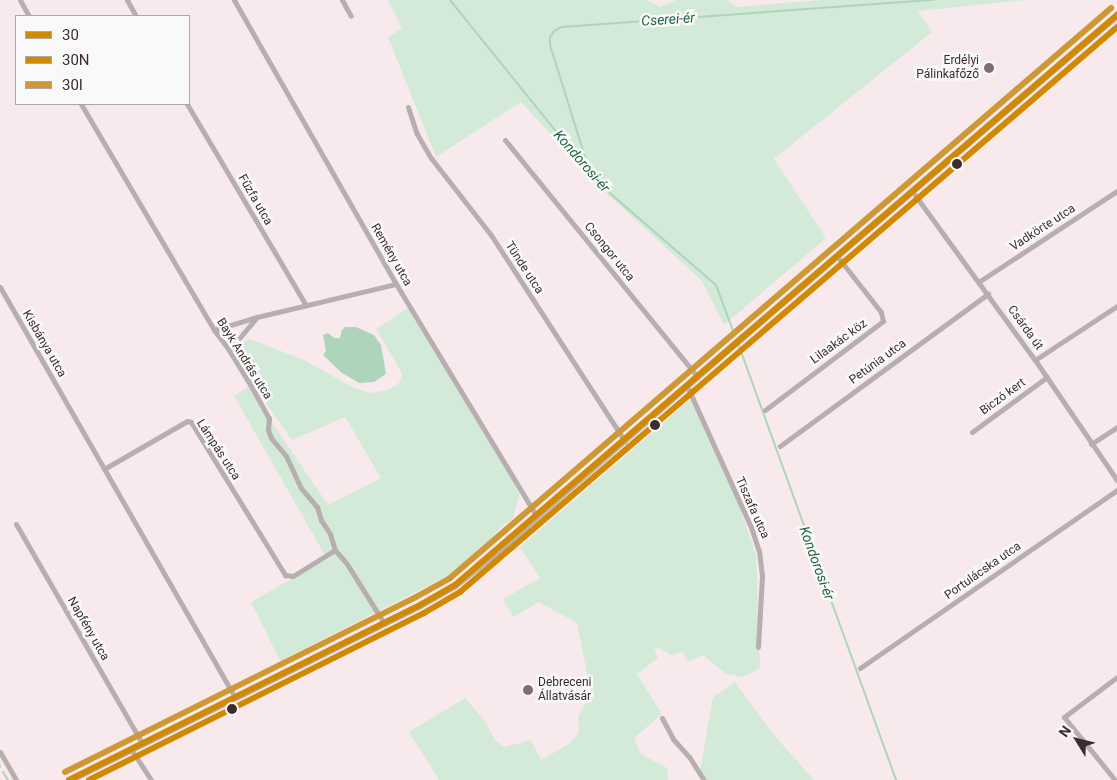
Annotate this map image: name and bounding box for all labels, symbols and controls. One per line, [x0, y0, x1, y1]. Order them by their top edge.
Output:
water label: Cserei-ér [641, 9, 695, 29]
legend [15, 15, 190, 105]
text: 30 [62, 26, 79, 44]
text: 30N [62, 51, 90, 69]
place label: Erdélyi Pálinkafőző [916, 54, 979, 82]
marker: Erdélyi Pálinkafőző [983, 62, 995, 74]
text: 30I [62, 76, 83, 94]
water label: Kondorosi-ér [550, 126, 614, 196]
unlabelled marker [952, 159, 962, 169]
street label: Fűzfa utca [235, 172, 275, 228]
street label: Vadkörte utca [1008, 202, 1078, 254]
street label: Csongor utca [581, 220, 637, 284]
street label: Remény utca [367, 221, 415, 289]
street label: Tünde utca [502, 239, 546, 297]
street label: Csárda út [1004, 303, 1046, 353]
street label: Kisbánya utca [19, 308, 69, 380]
street label: Bayk András utca [213, 316, 275, 402]
street label: Lilaakác köz [808, 317, 870, 367]
street label: Petúnia utca [847, 337, 909, 387]
street label: Biczó kert [977, 376, 1029, 418]
street label: Lámpás utca [193, 417, 243, 483]
unlabelled marker [650, 420, 660, 430]
street label: Tiszafa utca [732, 475, 772, 541]
water label: Kondorosi-ér [796, 524, 838, 602]
street label: Portulácska utca [942, 539, 1024, 603]
street label: Napfény utca [64, 595, 112, 663]
place label: Debreceni Állatvásár [538, 676, 591, 704]
marker: Debreceni Állatvásár [522, 684, 534, 696]
unlabelled marker [227, 704, 237, 714]
north arrow [1052, 715, 1102, 765]
text: N [1055, 722, 1074, 740]

